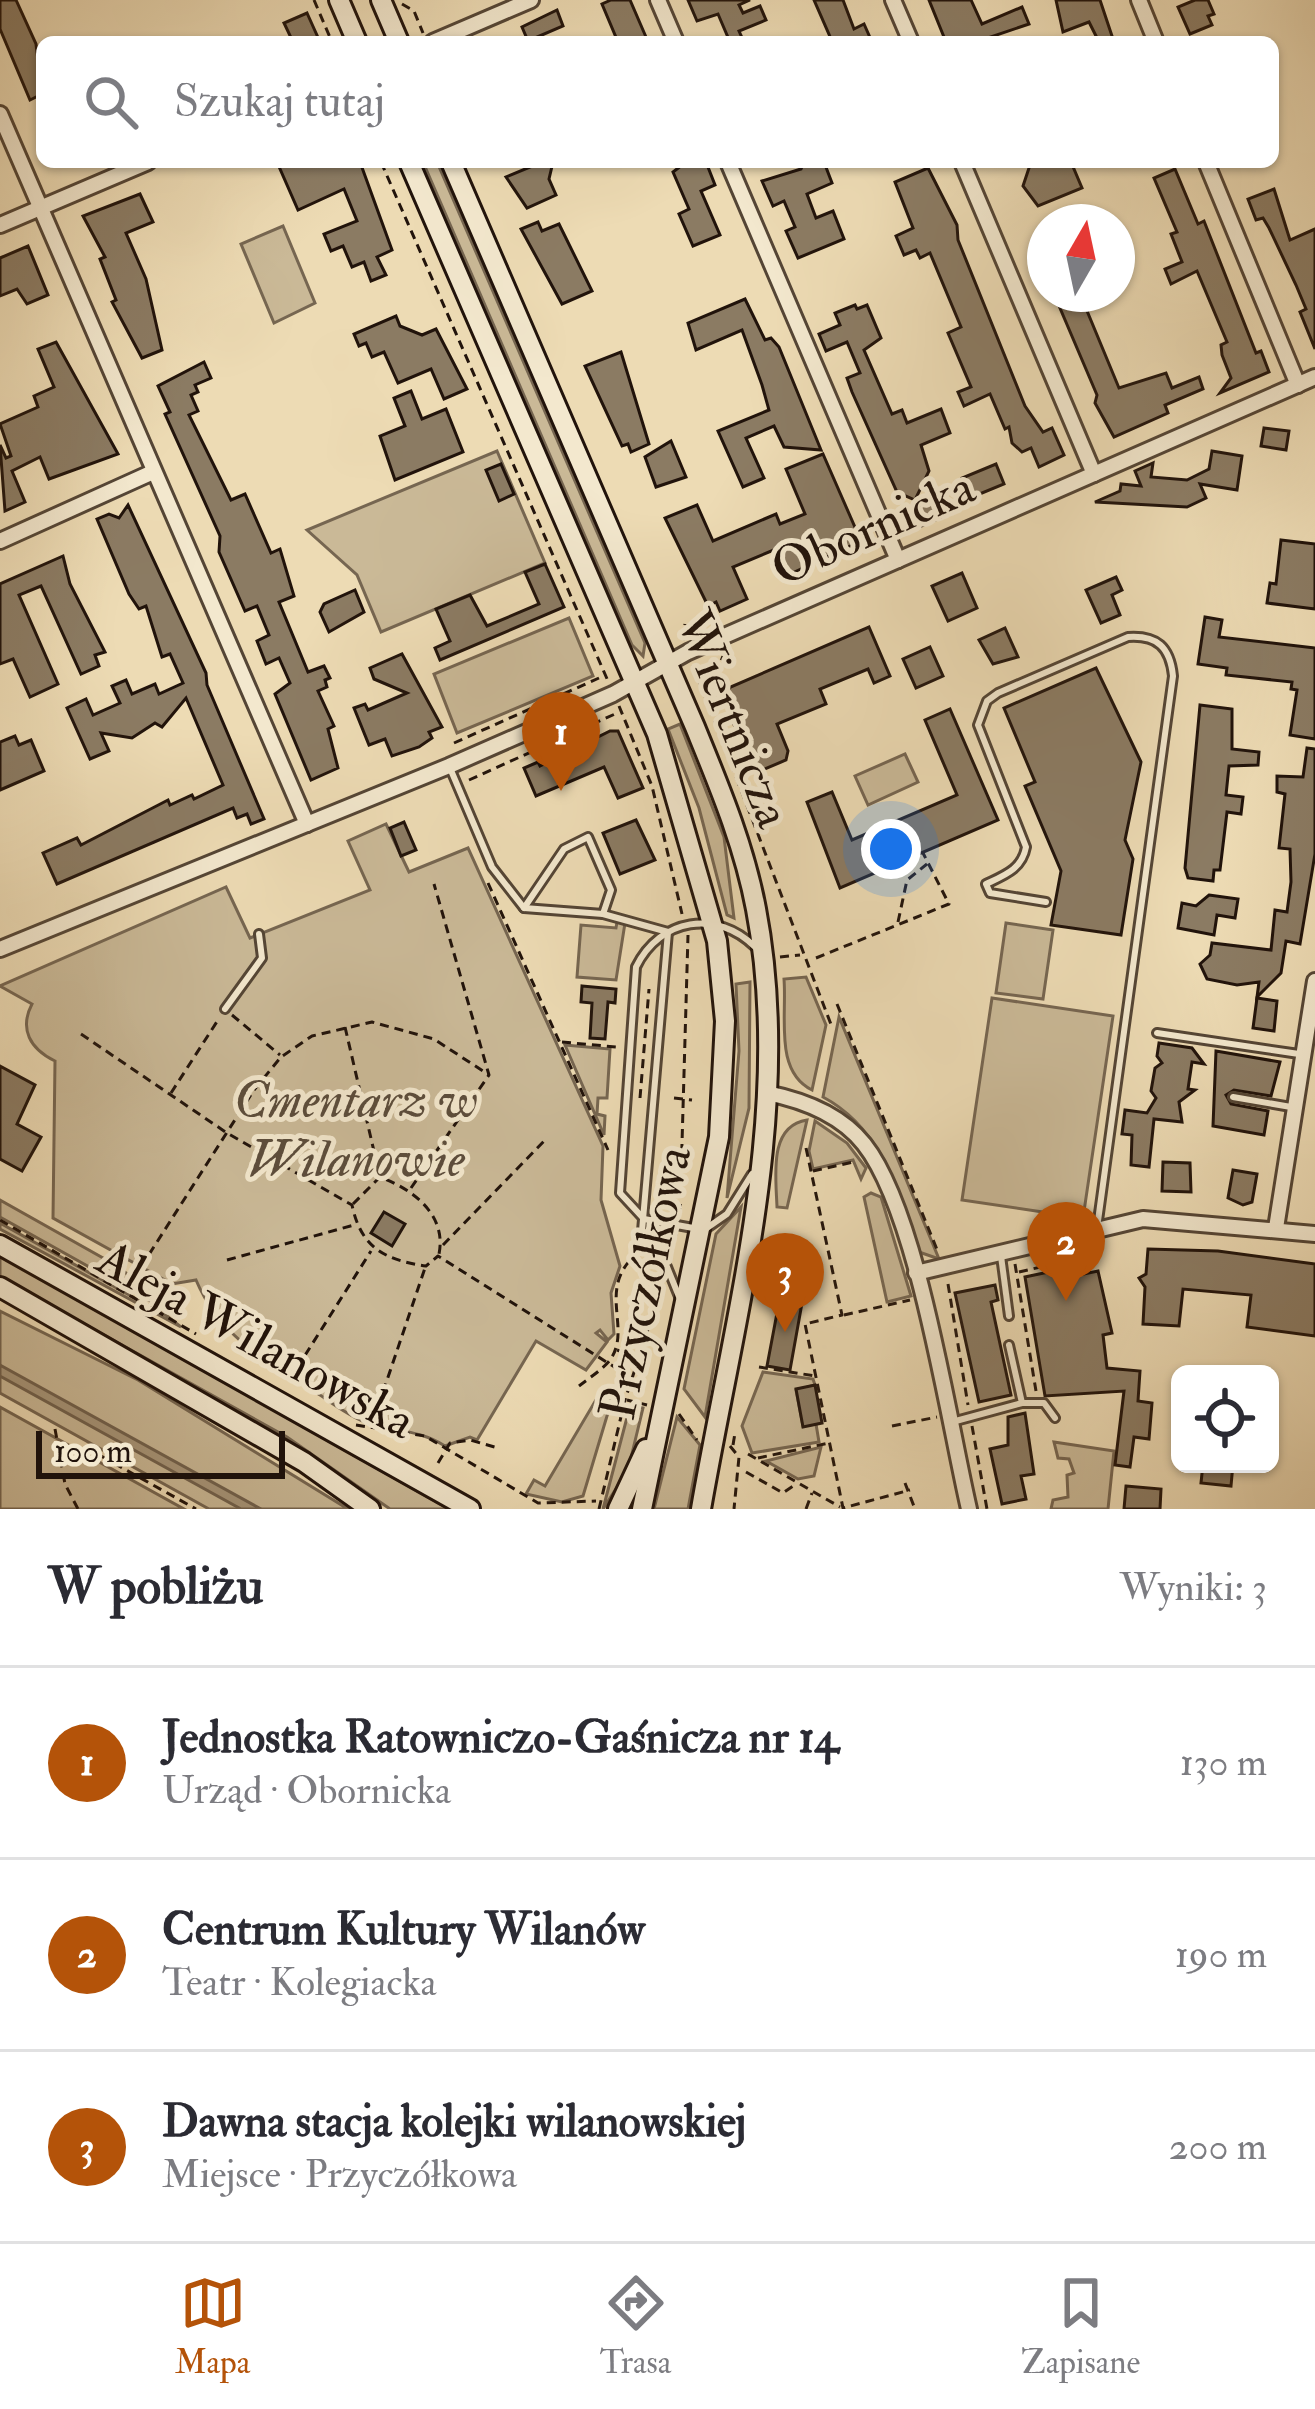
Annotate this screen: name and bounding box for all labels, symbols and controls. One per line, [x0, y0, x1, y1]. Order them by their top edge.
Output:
search box [36, 36, 1279, 168]
icon: search [78, 69, 144, 135]
text: Szukaj tutaj [174, 74, 385, 130]
north arrow [1027, 204, 1135, 312]
street label: Obornicka [762, 455, 985, 601]
street label: Wiertnicza [660, 600, 806, 838]
pin: 1 [522, 692, 600, 791]
your location [861, 819, 921, 879]
park label: Cmentarz w Wilanowie [234, 1069, 478, 1192]
street label: Przyczółkowa [586, 1140, 706, 1425]
pin: 2 [1027, 1202, 1105, 1301]
street label: Aleja Wilanowska [85, 1226, 427, 1454]
pin: 3 [746, 1233, 824, 1332]
map controls [1171, 1365, 1279, 1473]
button: locate [1171, 1365, 1279, 1473]
scale bar [36, 1425, 285, 1478]
text: 100 m [54, 1431, 132, 1472]
text: W pobliżu [48, 1555, 263, 1619]
text: Wyniki: 3 [1120, 1563, 1267, 1612]
text: Jednostka Ratowniczo-Gaśnicza nr 14 [162, 1710, 838, 1766]
text: 1 [80, 1738, 94, 1787]
text: 130 m [1180, 1738, 1267, 1787]
text: Urząd · Obornicka [162, 1766, 451, 1815]
text: Centrum Kultury Wilanów [162, 1902, 645, 1958]
text: 2 [77, 1930, 97, 1979]
text: 190 m [1175, 1930, 1267, 1979]
text: Teatr · Kolegiacka [162, 1958, 437, 2007]
text: Dawna stacja kolejki wilanowskiej [162, 2094, 746, 2150]
text: 3 [80, 2122, 94, 2171]
text: 200 m [1169, 2122, 1267, 2171]
text: Miejsce · Przyczółkowa [162, 2150, 517, 2199]
tab: Mapa [175, 2270, 250, 2383]
tab: Trasa [600, 2270, 671, 2383]
tab: Zapisane [1021, 2270, 1140, 2383]

